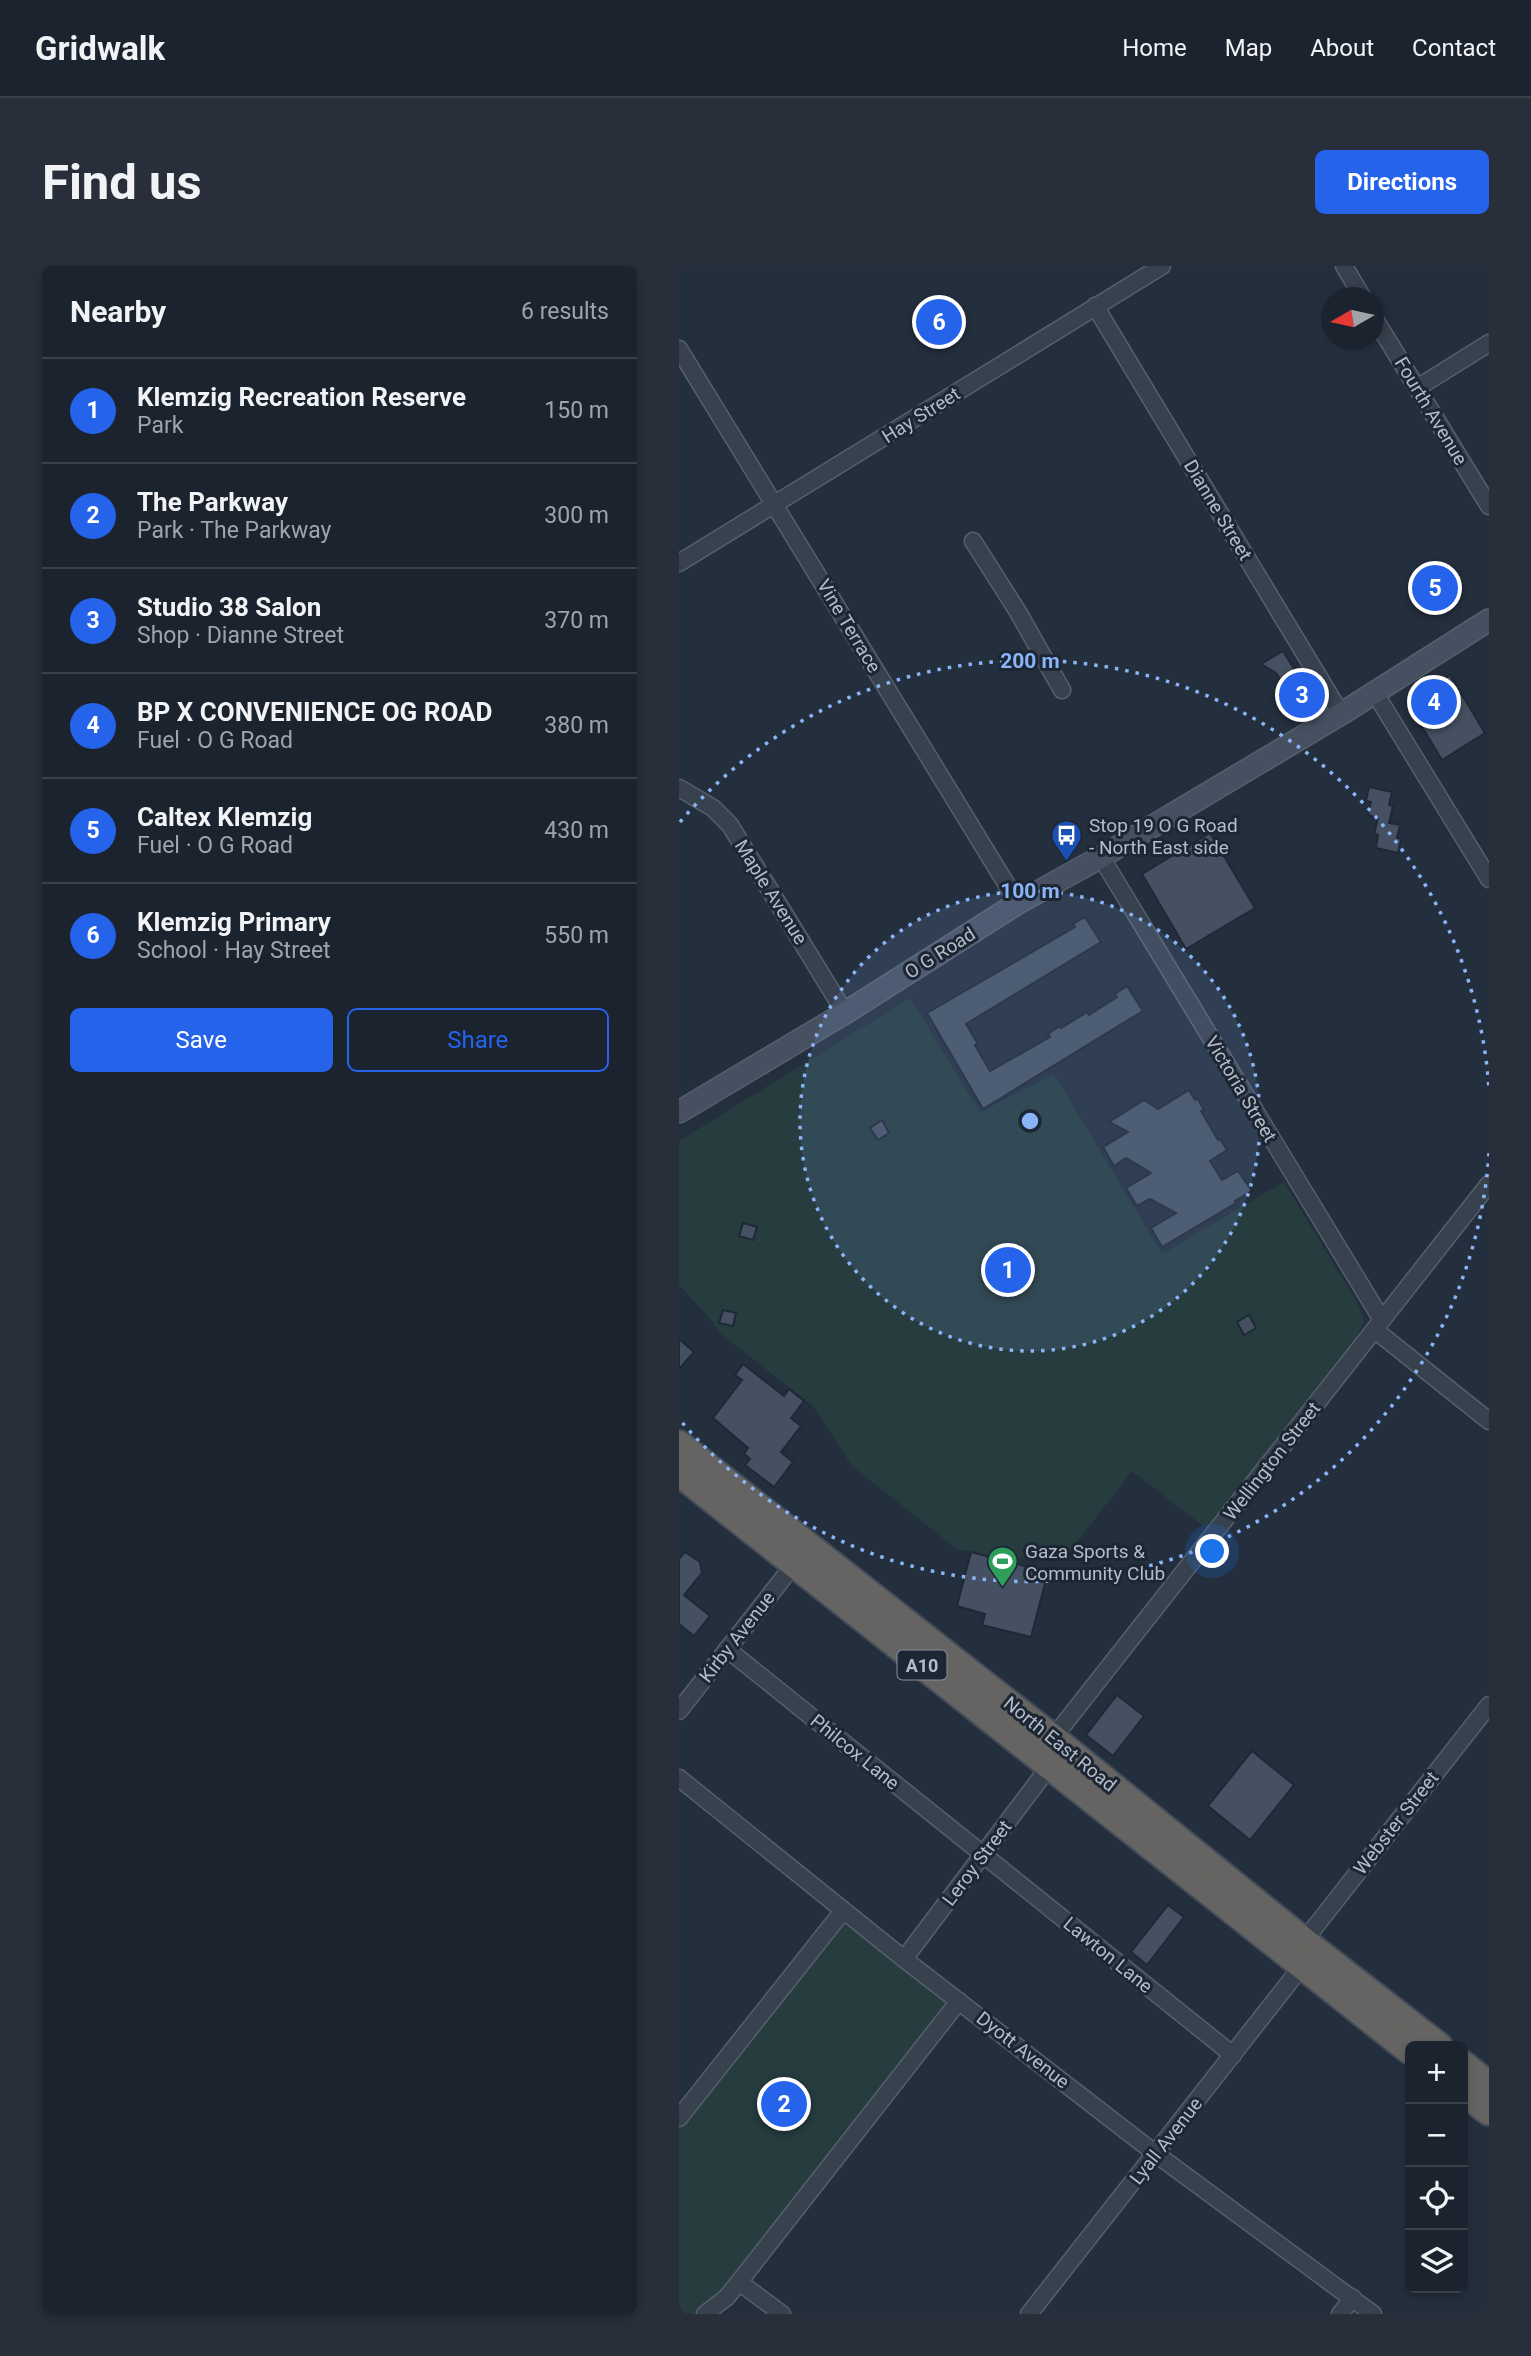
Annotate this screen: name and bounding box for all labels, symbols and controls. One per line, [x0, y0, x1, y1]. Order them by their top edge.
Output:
text: Gridwalk [35, 29, 165, 68]
text: Home [1122, 34, 1187, 62]
text: Map [1225, 34, 1272, 62]
text: About [1310, 34, 1374, 62]
text: Contact [1412, 34, 1496, 62]
button: Directions [1315, 150, 1489, 214]
text: Find us [42, 154, 202, 211]
north arrow [1321, 287, 1384, 350]
text: Nearby [70, 294, 166, 329]
pin: 6 [916, 296, 962, 348]
text: 6 results [521, 298, 609, 325]
street label: Fourth Avenue [1390, 353, 1472, 469]
text: Klemzig Recreation Reserve [137, 382, 466, 412]
street label: Hay Street [878, 382, 964, 448]
text: 1 [86, 397, 100, 424]
text: 150 m [544, 397, 609, 424]
text: Park [137, 412, 183, 439]
street label: Dianne Street [1179, 456, 1257, 564]
text: The Parkway [137, 487, 288, 517]
text: 2 [86, 502, 100, 529]
text: 300 m [544, 502, 609, 529]
text: Park · The Parkway [137, 517, 331, 544]
pin: 5 [1412, 562, 1458, 614]
street label: Vine Terrace [812, 575, 886, 677]
text: Studio 38 Salon [137, 592, 321, 622]
text: 3 [86, 607, 100, 634]
text: 370 m [544, 607, 609, 634]
text: Shop · Dianne Street [137, 622, 344, 649]
text: 200 m [1000, 649, 1060, 673]
pin: 3 [1279, 669, 1325, 721]
pin: 4 [1411, 676, 1457, 728]
text: BP X CONVENIENCE OG ROAD [137, 697, 492, 727]
text: 4 [86, 712, 100, 739]
text: 380 m [544, 712, 609, 739]
text: Fuel · O G Road [137, 727, 293, 754]
text: Caltex Klemzig [137, 802, 312, 832]
place label: Stop 19 O G Road - North East side [1089, 814, 1238, 859]
text: 5 [86, 817, 100, 844]
text: 430 m [544, 817, 609, 844]
bus stop icon: Stop 19 O G Road - North East side [1049, 819, 1083, 863]
text: Fuel · O G Road [137, 832, 293, 859]
street label: Maple Avenue [730, 835, 812, 949]
text: 100 m [1000, 879, 1060, 903]
text: Klemzig Primary [137, 907, 331, 937]
text: 6 [86, 922, 100, 949]
text: 550 m [544, 922, 609, 949]
street label: O G Road [900, 922, 980, 984]
text: School · Hay Street [137, 937, 331, 964]
button: Save [70, 1008, 333, 1072]
button: Share [347, 1008, 609, 1072]
street label: Victoria Street [1200, 1032, 1282, 1146]
centre of rings [1018, 1109, 1042, 1133]
pin: 1 [985, 1244, 1031, 1296]
street label: Wellington Street [1219, 1397, 1325, 1525]
your location [1195, 1534, 1229, 1568]
place label: Gaza Sports & Community Club [1025, 1540, 1165, 1585]
sports icon: Gaza Sports & Community Club [985, 1545, 1019, 1589]
street label: Kirby Avenue [694, 1587, 780, 1687]
road number: A10 [897, 1650, 947, 1680]
street label: North East Road [999, 1692, 1121, 1796]
street label: Philcox Lane [806, 1709, 904, 1795]
street label: Webster Street [1349, 1767, 1443, 1879]
street label: Leroy Street [937, 1816, 1017, 1910]
street label: Lawton Lane [1059, 1912, 1157, 1998]
street label: Dyott Avenue [972, 2007, 1074, 2093]
map controls [1405, 2041, 1468, 2293]
button: + [1405, 2041, 1468, 2104]
pin: 2 [761, 2078, 807, 2130]
street label: Lyall Avenue [1125, 2093, 1207, 2189]
button: − [1405, 2104, 1468, 2167]
button: locate [1405, 2167, 1468, 2230]
button: layers [1405, 2230, 1468, 2293]

